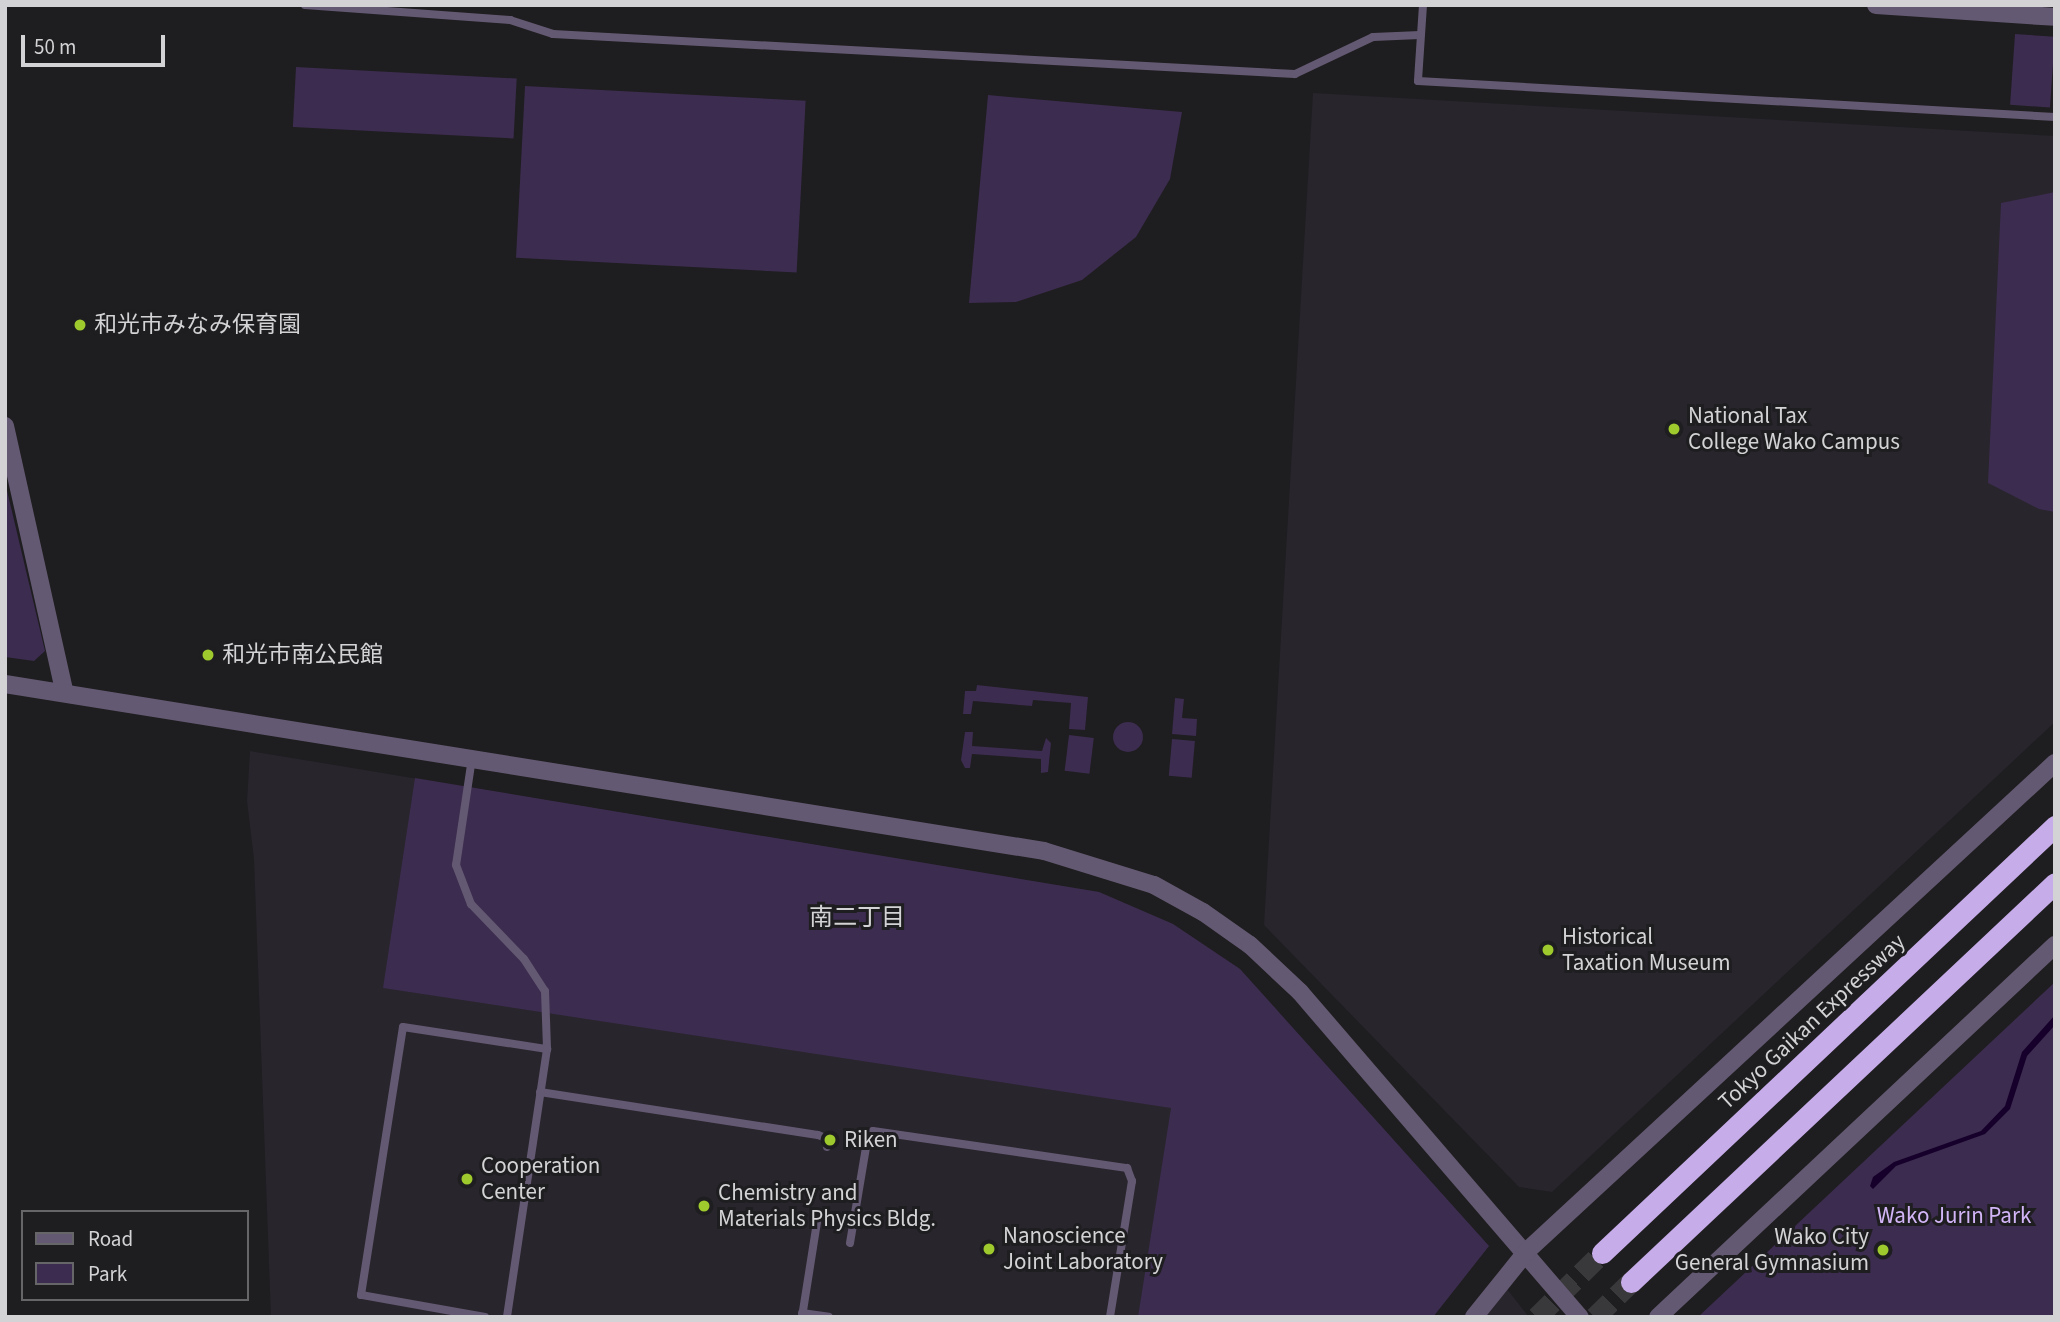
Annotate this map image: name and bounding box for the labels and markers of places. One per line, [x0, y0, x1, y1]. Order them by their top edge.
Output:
place label: 和光市みなみ保育園 [94, 311, 301, 339]
marker: 和光市みなみ保育園 [72, 317, 88, 333]
place label: National Tax College Wako Campus [1688, 402, 1900, 456]
marker: National Tax College Wako Campus [1666, 421, 1682, 437]
place label: 和光市南公民館 [222, 641, 383, 669]
marker: 和光市南公民館 [200, 647, 216, 663]
place label: Historical Taxation Museum [1562, 923, 1730, 977]
marker: Historical Taxation Museum [1540, 942, 1556, 958]
place label: Riken [844, 1126, 898, 1154]
marker: Riken [822, 1132, 838, 1148]
place label: Cooperation Center [481, 1152, 600, 1206]
marker: Cooperation Center [459, 1171, 475, 1187]
place label: Chemistry and Materials Physics Bldg. [718, 1179, 936, 1233]
marker: Chemistry and Materials Physics Bldg. [696, 1198, 712, 1214]
place label: Nanoscience Joint Laboratory [1003, 1222, 1163, 1276]
place label: Wako City General Gymnasium [1675, 1223, 1869, 1277]
marker: Nanoscience Joint Laboratory [981, 1241, 997, 1257]
marker: Wako City General Gymnasium [1875, 1242, 1891, 1258]

